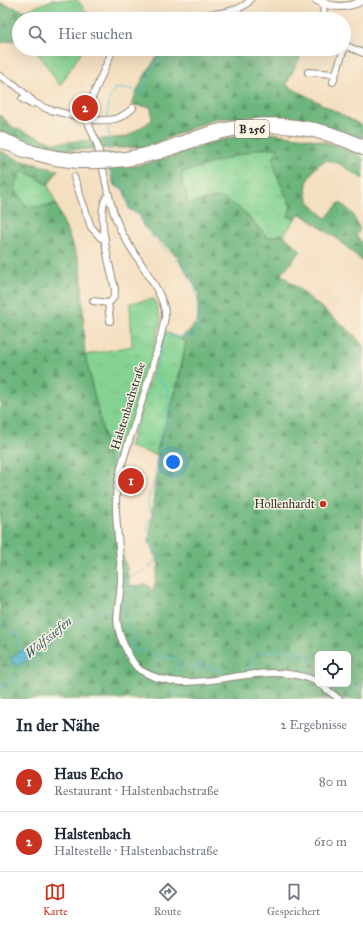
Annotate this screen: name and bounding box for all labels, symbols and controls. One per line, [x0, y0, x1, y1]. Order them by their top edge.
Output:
search box [12, 12, 351, 56]
icon: search [26, 23, 48, 45]
text: Hier suchen [58, 25, 133, 43]
pin: 2 [72, 93, 98, 123]
road number: B 256 [235, 120, 269, 138]
street label: Halstenbachstraße [108, 361, 148, 451]
your location [163, 452, 183, 472]
pin: 1 [118, 466, 144, 496]
place label: Hollenhardt [254, 497, 316, 511]
marker: Hollenhardt [318, 499, 328, 509]
water label: Wolfssiefen [22, 613, 76, 662]
map controls [315, 651, 351, 687]
button: locate [315, 651, 351, 687]
text: In der Nähe [16, 715, 100, 736]
text: 2 Ergebnisse [280, 717, 347, 733]
text: Haus Echo [54, 765, 123, 783]
text: 1 [26, 774, 32, 790]
text: 80 m [319, 774, 347, 790]
text: Restaurant · Halstenbachstraße [54, 783, 219, 799]
text: Halstenbach [54, 825, 131, 843]
text: 2 [26, 834, 32, 850]
text: 610 m [314, 834, 347, 850]
text: Haltestelle · Halstenbachstraße [54, 843, 218, 859]
tab: Karte [43, 881, 68, 918]
tab: Route [154, 881, 181, 918]
tab: Gespeichert [267, 881, 320, 918]

